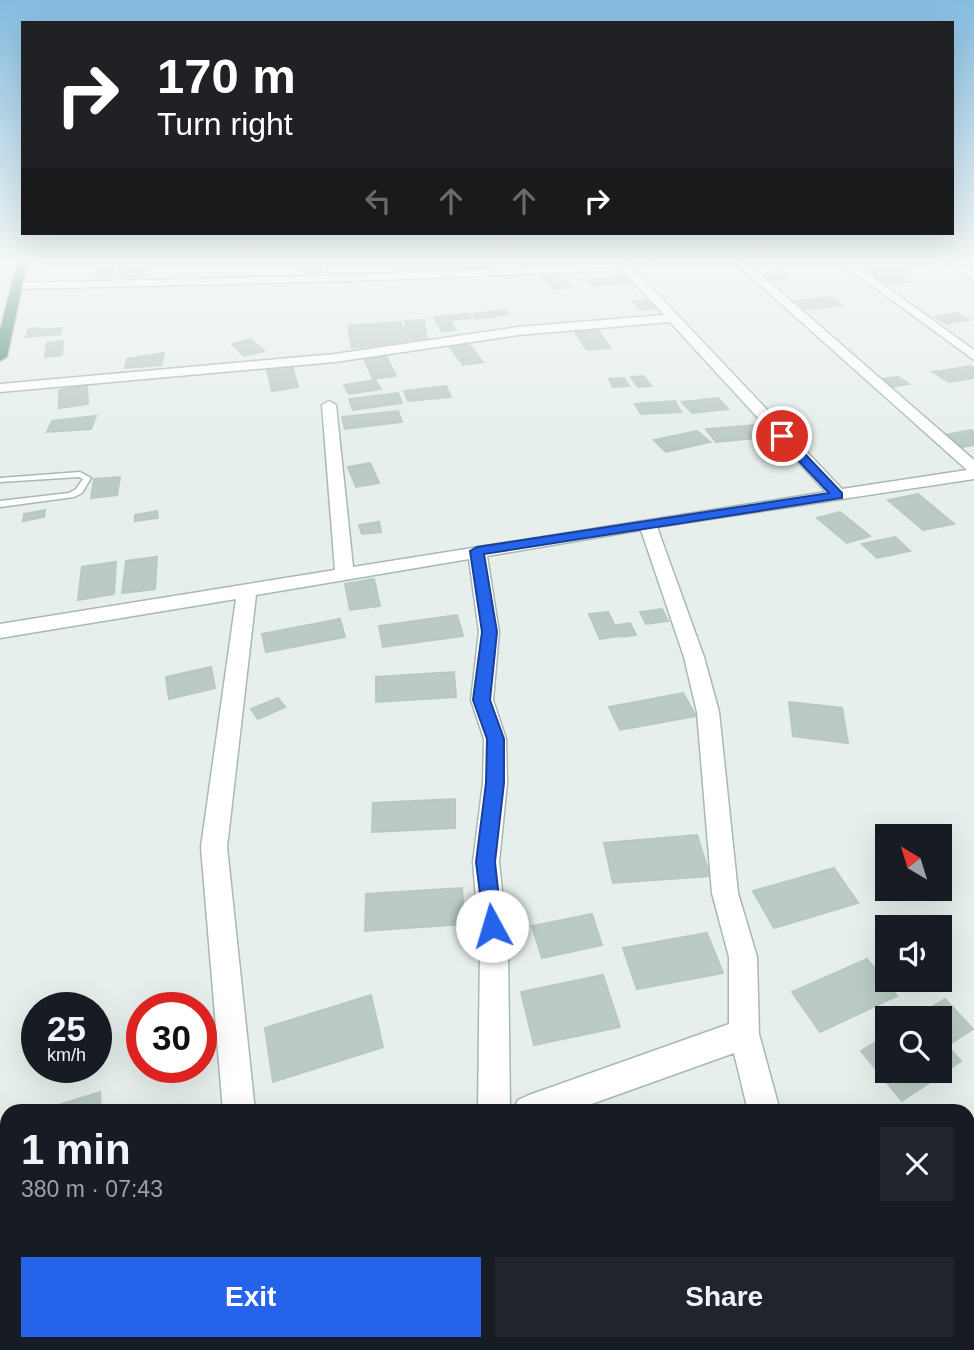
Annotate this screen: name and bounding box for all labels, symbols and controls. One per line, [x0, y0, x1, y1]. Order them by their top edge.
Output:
icon: right [42, 49, 133, 140]
text: 170 m [157, 49, 296, 103]
text: Turn right [157, 106, 293, 142]
icon: left [359, 182, 397, 220]
icon: ahead [432, 182, 470, 220]
icon: ahead [505, 182, 543, 220]
icon: right [578, 182, 616, 220]
pin [752, 406, 812, 466]
icon: arrive [763, 417, 801, 455]
north arrow [875, 824, 952, 901]
map controls [875, 824, 952, 1083]
position arrow [455, 889, 529, 963]
button: sound [875, 915, 952, 992]
speed limit sign: 30 [126, 992, 217, 1083]
button: search [875, 1006, 952, 1083]
text: 25 [47, 1009, 86, 1048]
text: km/h [47, 1045, 86, 1065]
text: 1 min [21, 1126, 131, 1173]
button: close [880, 1127, 954, 1201]
text: 380 m · 07:43 [21, 1176, 163, 1202]
button: Exit [21, 1257, 481, 1337]
button: Share [495, 1257, 954, 1337]

